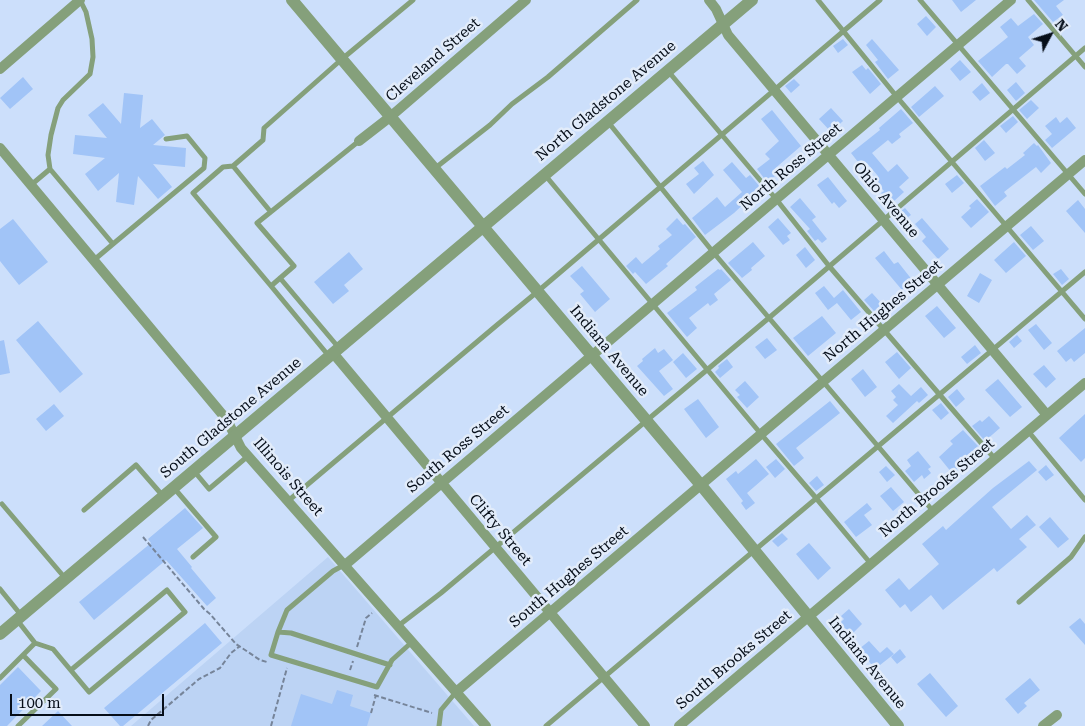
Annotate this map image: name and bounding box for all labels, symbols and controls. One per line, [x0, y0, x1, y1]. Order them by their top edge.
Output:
north arrow [1025, 10, 1075, 60]
street label: Cleveland Street [382, 14, 484, 106]
text: N [1052, 16, 1071, 35]
street label: North Gladstone Avenue [532, 37, 680, 165]
street label: North Ross Street [737, 119, 845, 215]
street label: Ohio Avenue [849, 159, 923, 241]
street label: North Hughes Street [820, 256, 946, 366]
street label: Indiana Avenue [566, 302, 652, 400]
street label: South Gladstone Avenue [157, 354, 305, 482]
street label: South Ross Street [403, 401, 513, 497]
street label: Illinois Street [249, 434, 327, 520]
street label: North Brooks Street [876, 435, 998, 541]
street label: Clifty Street [465, 491, 535, 569]
street label: South Hughes Street [506, 522, 632, 632]
street label: South Brooks Street [673, 607, 795, 713]
street label: Indiana Avenue [824, 613, 910, 713]
scale bar [12, 684, 166, 716]
text: 100 m [18, 694, 61, 712]

